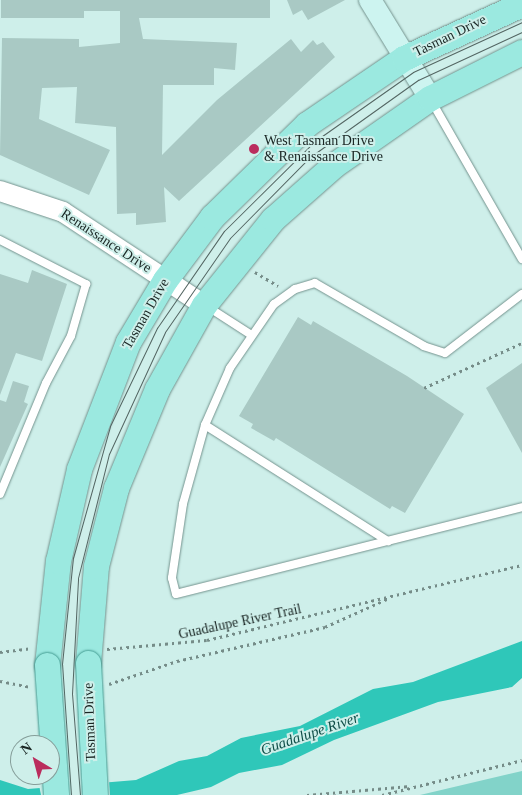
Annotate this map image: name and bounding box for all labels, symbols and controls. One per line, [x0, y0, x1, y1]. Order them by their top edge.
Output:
street label: Tasman Drive [411, 11, 489, 61]
place label: West Tasman Drive & Renaissance Drive [264, 133, 383, 166]
marker: West Tasman Drive & Renaissance Drive [248, 143, 260, 155]
street label: Renaissance Drive [58, 205, 154, 277]
street label: Tasman Drive [119, 276, 173, 352]
street label: Guadalupe River Trail [177, 601, 303, 643]
street label: Tasman Drive [80, 682, 100, 762]
water label: Guadalupe River [258, 709, 362, 759]
north arrow [10, 735, 60, 785]
text: N [18, 739, 35, 757]

